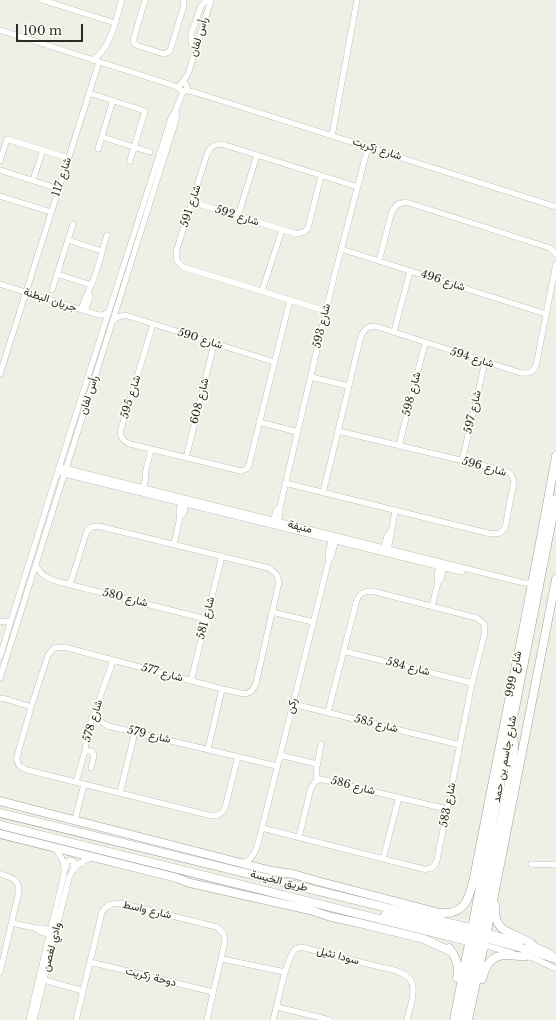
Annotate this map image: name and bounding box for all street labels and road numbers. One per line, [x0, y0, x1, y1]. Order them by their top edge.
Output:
street label: رأس لفان [187, 16, 211, 58]
street label: شارع زكريت [351, 135, 403, 163]
street label: شارع 117 [49, 156, 75, 198]
street label: شارع 591 [178, 183, 204, 229]
street label: شارع 592 [213, 203, 261, 229]
street label: شارع 496 [419, 268, 467, 294]
street label: جريان البطنة [22, 285, 78, 315]
street label: شارع 593 [310, 302, 334, 350]
street label: شارع 590 [176, 326, 224, 352]
street label: شارع 594 [449, 345, 495, 371]
street label: شارع 598 [400, 370, 424, 418]
street label: رأس لفان [76, 374, 102, 416]
street label: شارع 595 [118, 374, 144, 420]
street label: شارع 608 [188, 377, 212, 425]
street label: شارع 597 [462, 389, 484, 435]
street label: شارع 596 [460, 455, 508, 479]
street label: منيفة [286, 518, 314, 536]
street label: شارع 580 [101, 586, 149, 610]
street label: شارع 581 [194, 595, 218, 641]
street label: شارع 999 [503, 650, 525, 698]
street label: شارع 584 [385, 655, 431, 679]
street label: شارع 577 [140, 661, 184, 685]
street label: ركن [284, 697, 300, 715]
street label: شارع 578 [80, 698, 106, 744]
street label: شارع 585 [353, 712, 399, 736]
street label: شارع جاسم بن حمد [490, 714, 520, 804]
street label: شارع 579 [126, 724, 172, 746]
street label: شارع 586 [329, 774, 377, 798]
street label: شارع 583 [437, 782, 459, 828]
street label: طريق الخيسة [249, 867, 309, 895]
street label: شارع واسط [121, 898, 173, 922]
street label: وادي لغصن [39, 921, 65, 973]
street label: سودا نثيل [315, 944, 361, 968]
street label: دوحة زكريت [124, 964, 178, 990]

